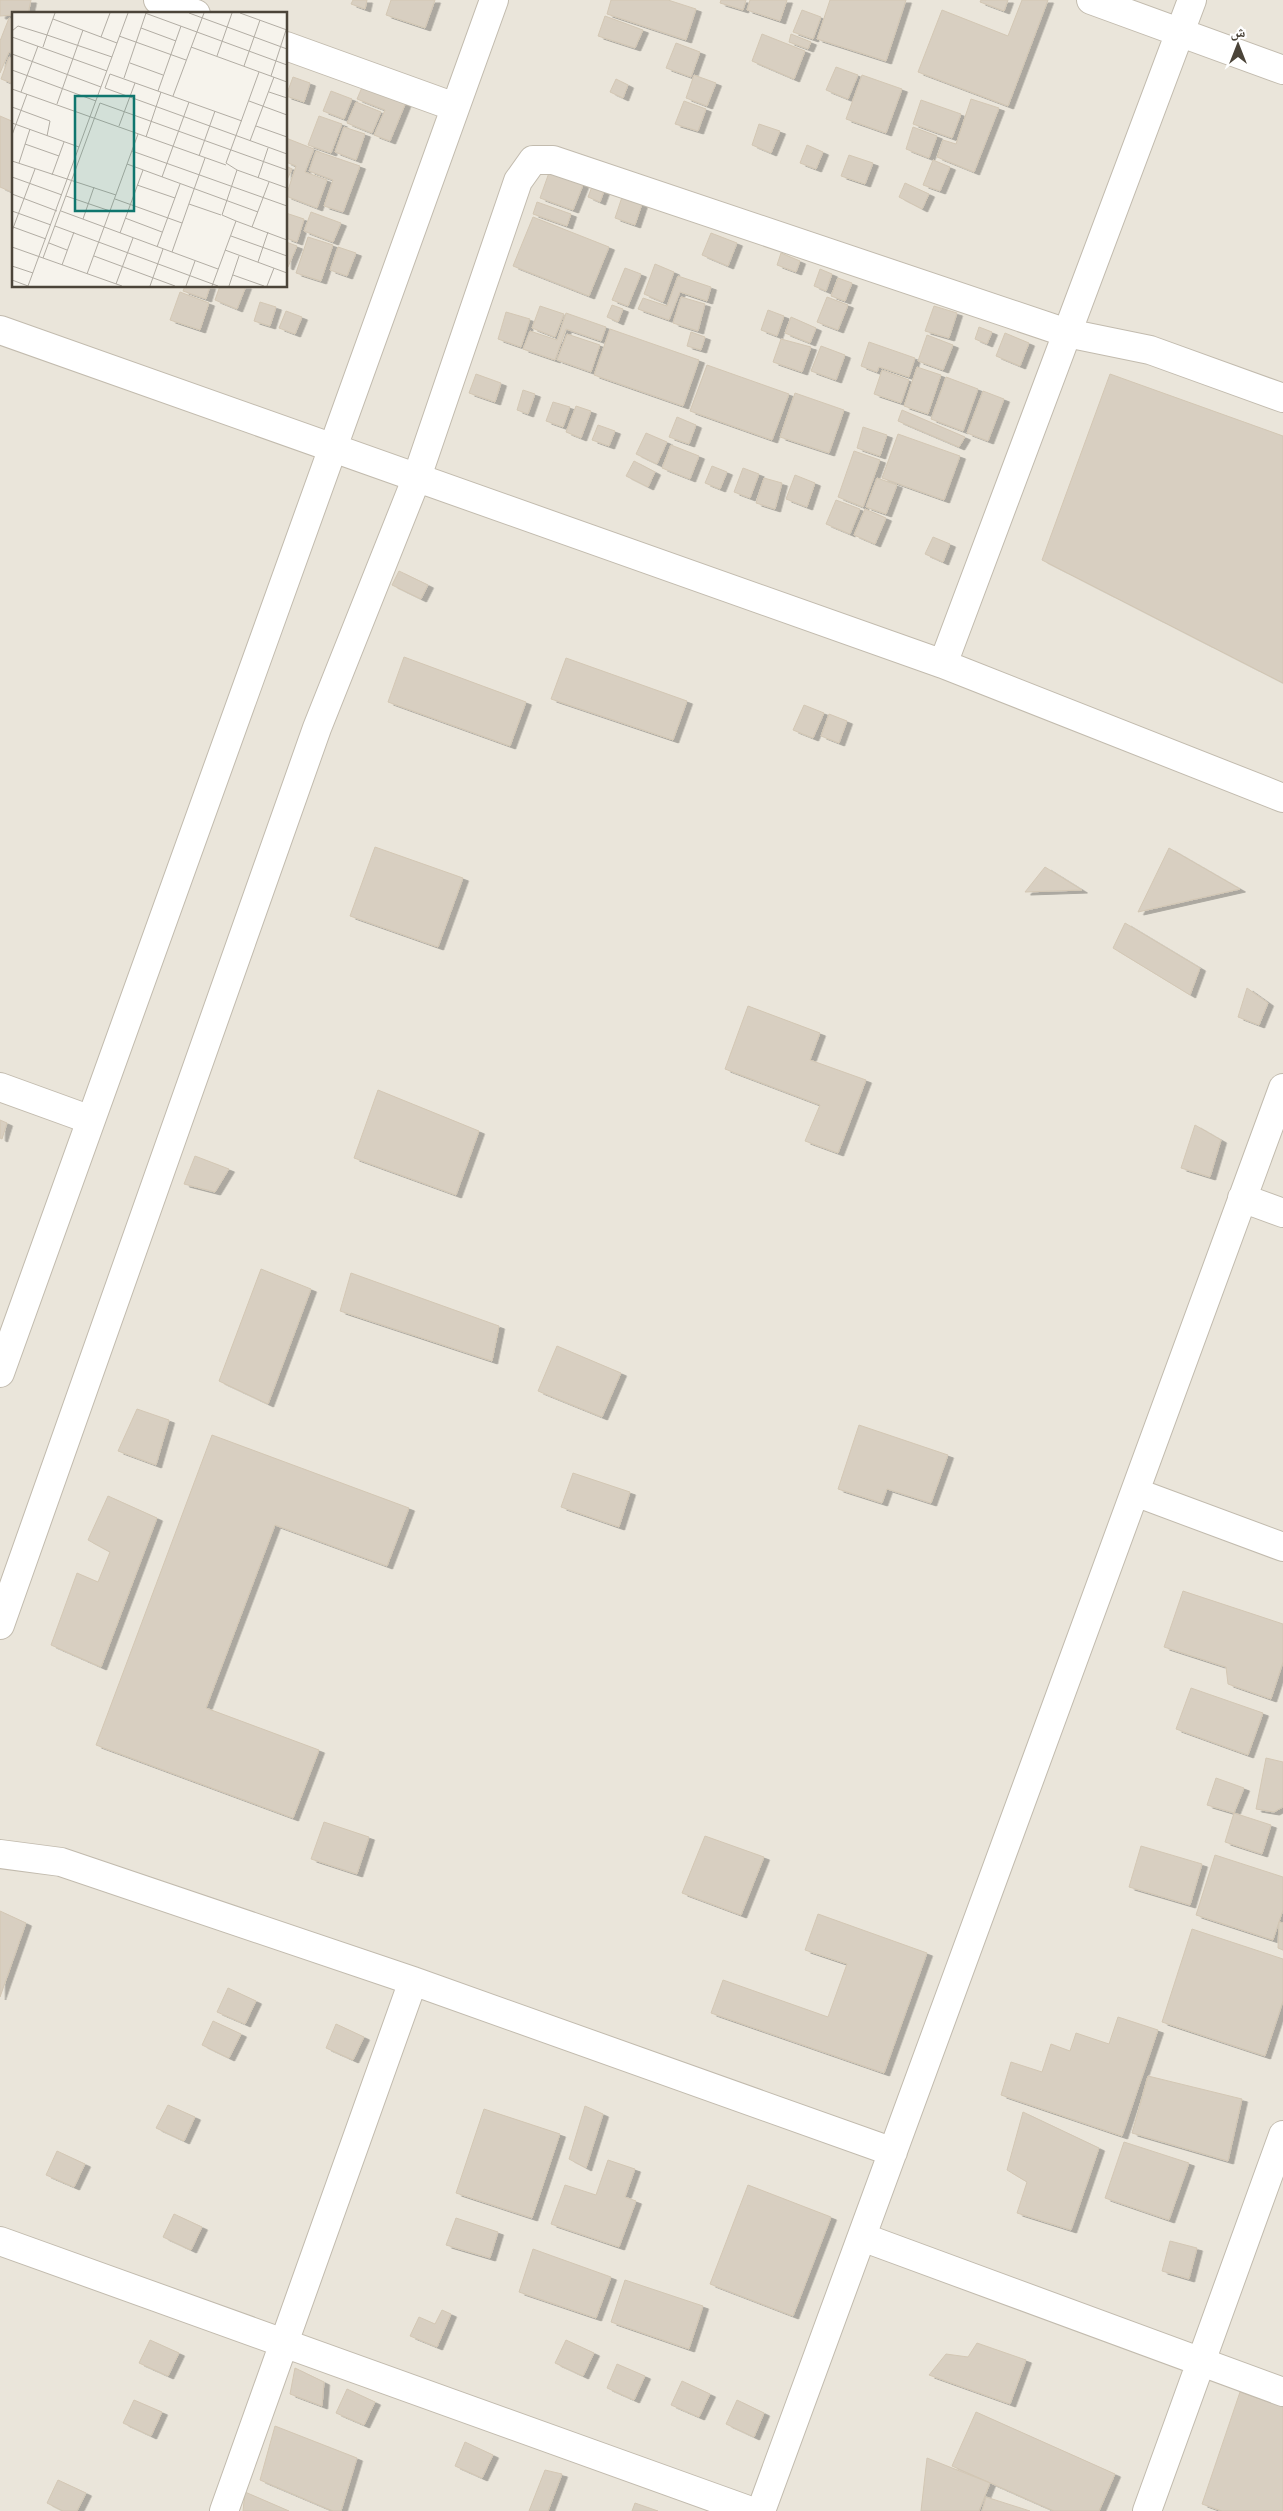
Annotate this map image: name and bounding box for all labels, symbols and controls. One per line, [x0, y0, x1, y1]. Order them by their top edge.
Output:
inset map [12, 12, 288, 288]
north arrow [1213, 20, 1263, 70]
text: ش [1231, 24, 1246, 41]

